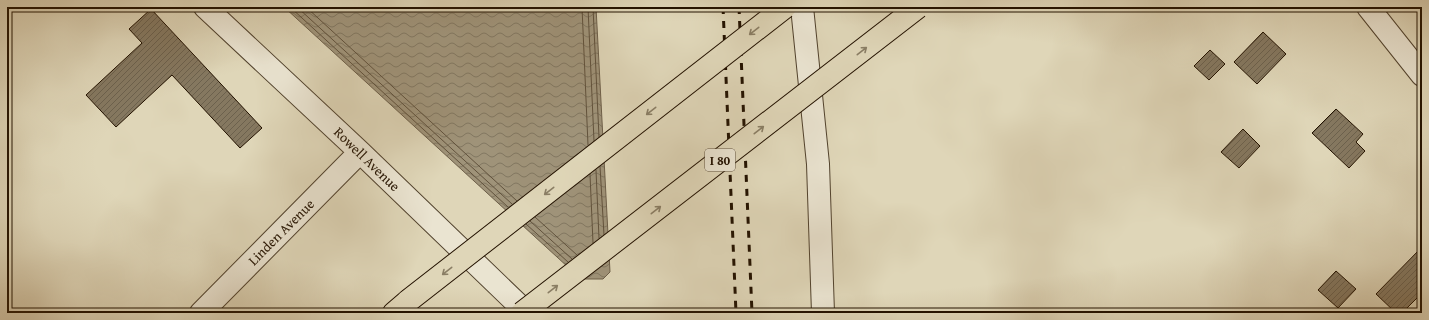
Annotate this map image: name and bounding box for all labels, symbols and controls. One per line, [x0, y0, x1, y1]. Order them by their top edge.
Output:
one-way arrow [748, 27, 759, 35]
one-way arrow [856, 46, 867, 55]
one-way arrow [646, 107, 657, 115]
street label: Rowell Avenue [329, 122, 405, 196]
one-way arrow [753, 126, 764, 135]
road number: I 80 [705, 149, 735, 171]
one-way arrow [544, 187, 555, 195]
street label: Linden Avenue [243, 194, 319, 270]
one-way arrow [650, 205, 661, 214]
one-way arrow [441, 267, 452, 275]
one-way arrow [547, 285, 558, 293]

